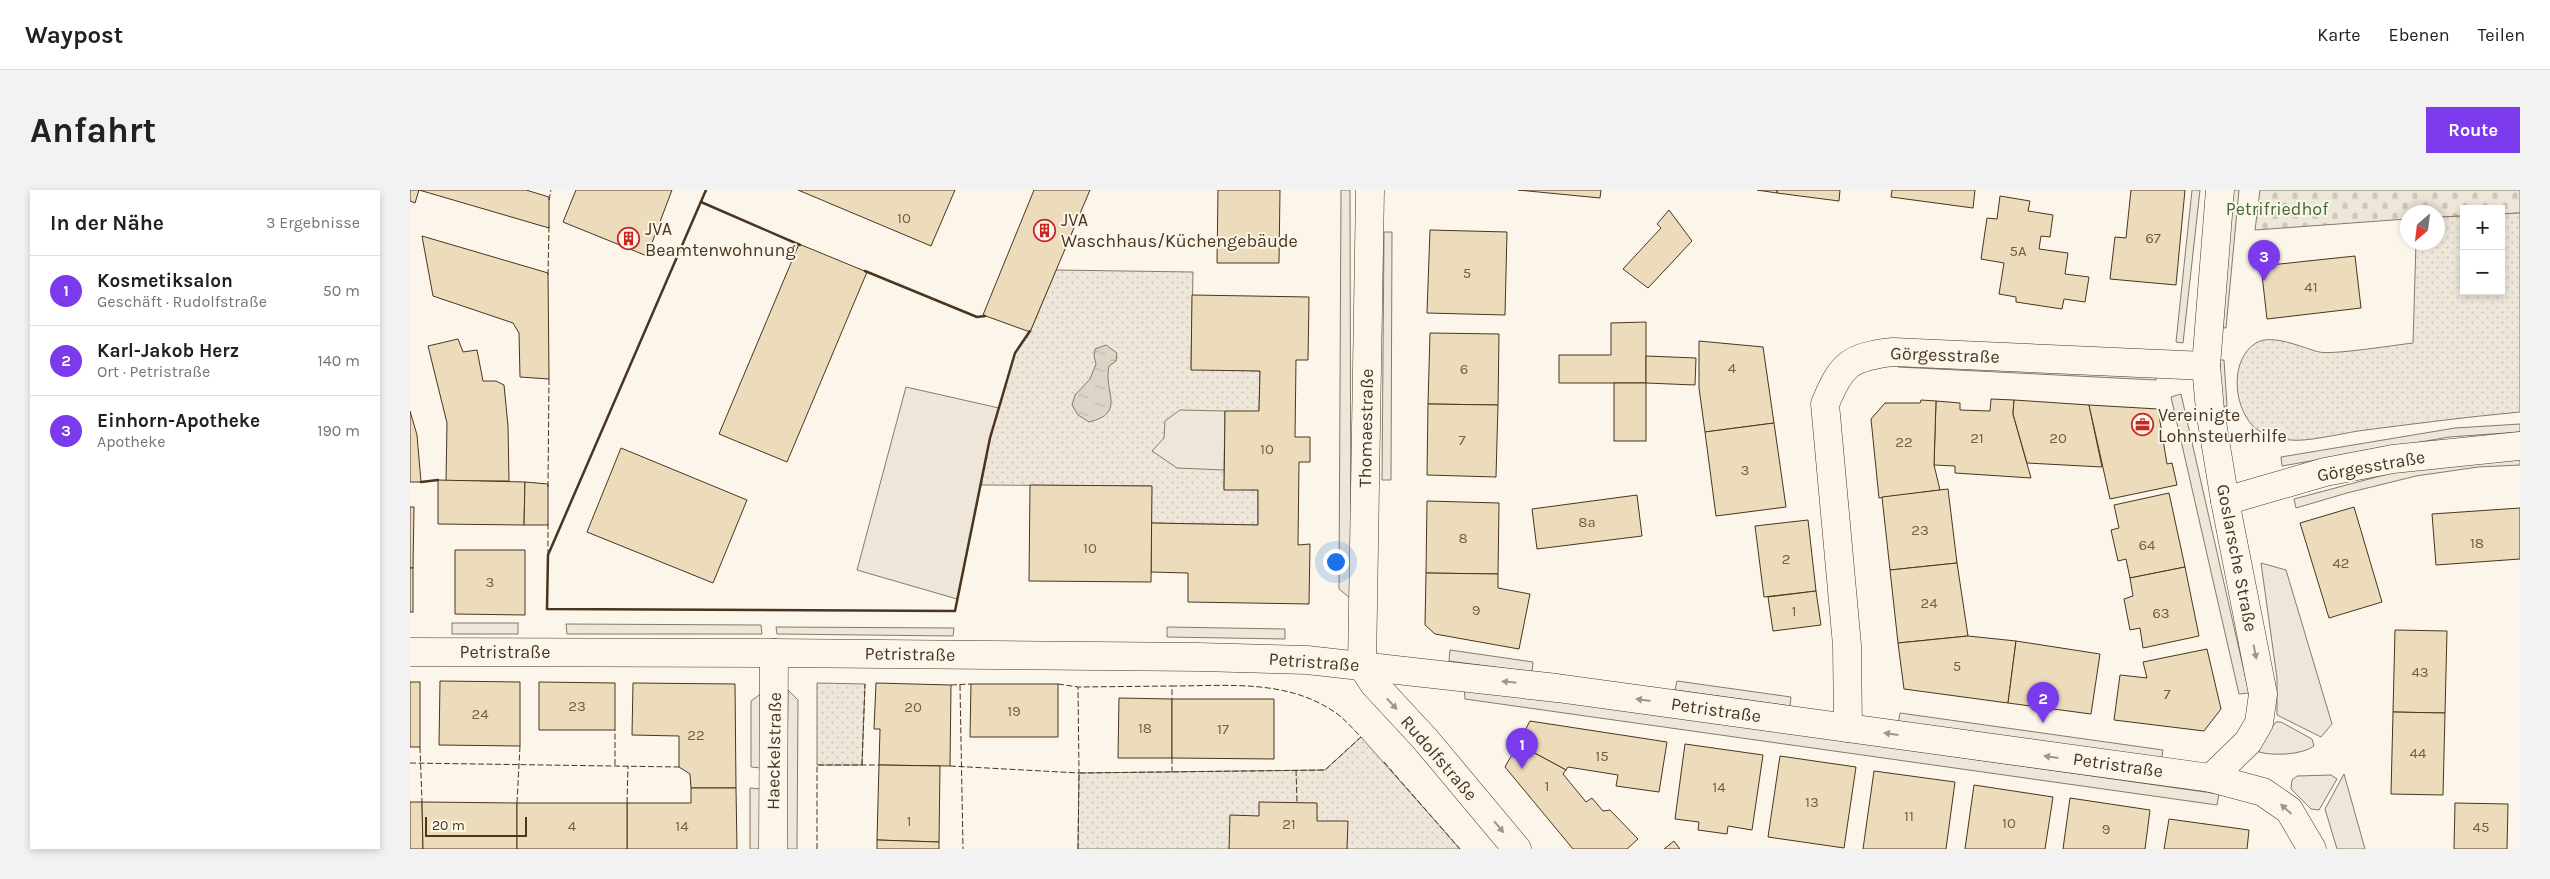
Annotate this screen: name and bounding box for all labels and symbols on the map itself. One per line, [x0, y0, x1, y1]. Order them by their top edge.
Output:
park label: Petrifriedhof [2226, 198, 2329, 220]
north arrow [2400, 205, 2445, 250]
house number: 10 [897, 209, 911, 227]
place label: JVA Waschhaus/Küchengebäude [1061, 209, 1298, 252]
place label: JVA Beamtenwohnung [645, 218, 796, 261]
building icon: JVA Waschhaus/Küchengebäude [1033, 218, 1057, 242]
building icon: JVA Beamtenwohnung [617, 227, 641, 251]
house number: 67 [2145, 229, 2161, 247]
pin: 3 [2248, 240, 2280, 281]
house number: 5A [2009, 242, 2027, 260]
house number: 5 [1463, 264, 1471, 282]
house number: 41 [2304, 278, 2318, 296]
street label: Görgesstraße [1890, 342, 2000, 368]
house number: 4 [1728, 359, 1737, 377]
house number: 6 [1460, 360, 1468, 378]
street label: Thomaestraße [1354, 368, 1378, 488]
place label: Vereinigte Lohnsteuerhilfe [2158, 404, 2287, 447]
office icon: Vereinigte Lohnsteuerhilfe [2130, 413, 2154, 437]
house number: 21 [1970, 429, 1984, 447]
house number: 20 [2049, 429, 2067, 447]
house number: 7 [1458, 431, 1466, 449]
house number: 22 [1895, 433, 1913, 451]
house number: 10 [1260, 440, 1274, 458]
street label: Görgesstraße [2315, 446, 2427, 486]
house number: 3 [1741, 461, 1749, 479]
street label: Goslarsche Straße [2212, 482, 2262, 634]
house number: 8a [1578, 513, 1596, 531]
house number: 23 [1911, 521, 1929, 539]
house number: 8 [1458, 529, 1468, 547]
house number: 18 [2470, 534, 2484, 552]
house number: 64 [2139, 536, 2156, 554]
house number: 10 [1083, 539, 1097, 557]
your location [1323, 549, 1349, 575]
house number: 2 [1782, 550, 1790, 568]
house number: 42 [2332, 554, 2350, 572]
house number: 3 [486, 573, 494, 591]
house number: 24 [1920, 594, 1938, 612]
house number: 9 [1472, 601, 1480, 619]
house number: 1 [1792, 602, 1796, 620]
house number: 63 [2152, 604, 2170, 622]
street label: Petristraße [460, 641, 550, 663]
street label: Petristraße [864, 642, 956, 666]
one-way arrow [2251, 645, 2259, 661]
street label: Petristraße [1268, 648, 1360, 676]
house number: 5 [1953, 657, 1961, 675]
house number: 43 [2411, 663, 2429, 681]
one-way arrow [1500, 678, 1516, 686]
pin: 2 [2027, 682, 2059, 723]
house number: 7 [2163, 685, 2171, 703]
street label: Haeckelstraße [762, 692, 786, 810]
street label: Petristraße [1670, 693, 1762, 727]
one-way arrow [1635, 696, 1651, 704]
house number: 23 [568, 697, 586, 715]
one-way arrow [1386, 697, 1398, 709]
house number: 20 [904, 698, 922, 716]
house number: 19 [1007, 702, 1021, 720]
house number: 24 [471, 705, 489, 723]
street label: Rudolfstraße [1396, 711, 1482, 805]
house number: 18 [1138, 719, 1152, 737]
house number: 17 [1217, 720, 1229, 738]
house number: 22 [687, 726, 705, 744]
pin: 1 [1506, 728, 1538, 769]
one-way arrow [1882, 730, 1898, 738]
house number: 44 [2410, 744, 2427, 762]
house number: 15 [1595, 747, 1609, 765]
street label: Petristraße [2072, 748, 2164, 782]
one-way arrow [2043, 752, 2059, 760]
house number: 1 [1545, 777, 1549, 795]
house number: 14 [1712, 778, 1726, 796]
house number: 13 [1805, 793, 1819, 811]
one-way arrow [2280, 803, 2292, 815]
house number: 11 [1904, 807, 1914, 825]
house number: 1 [907, 812, 911, 830]
scale bar [425, 814, 528, 837]
house number: 10 [2002, 814, 2016, 832]
house number: 21 [1282, 815, 1296, 833]
house number: 4 [568, 817, 577, 835]
house number: 14 [675, 817, 689, 835]
house number: 45 [2473, 818, 2489, 836]
one-way arrow [1493, 820, 1504, 833]
house number: 9 [2102, 820, 2110, 838]

